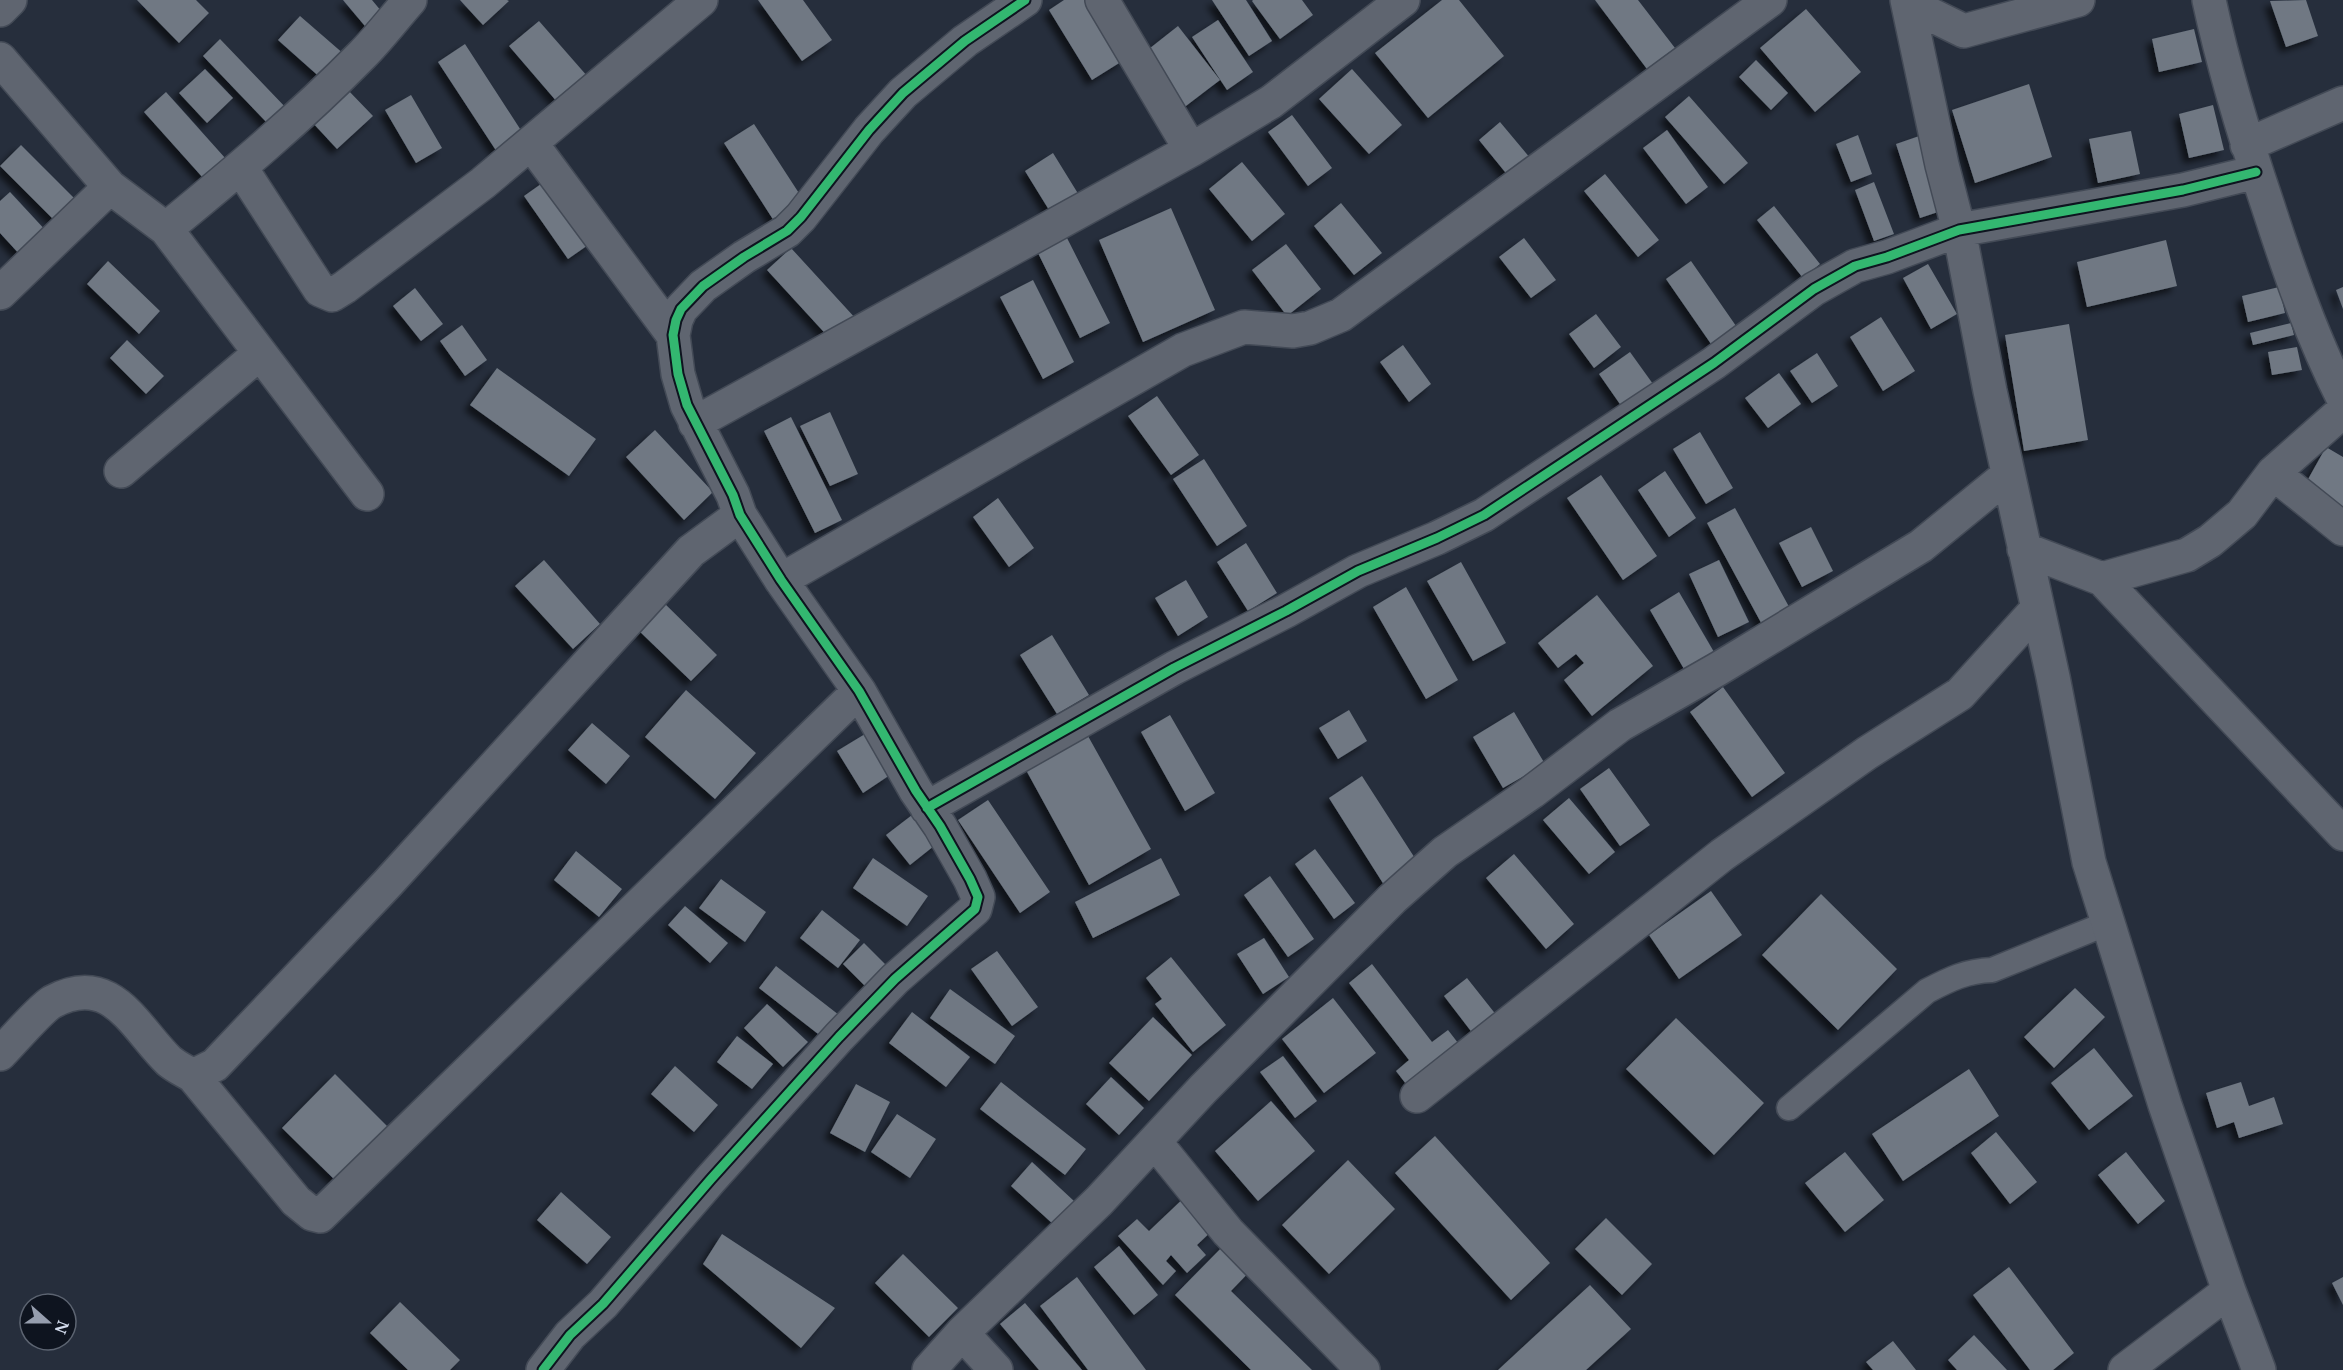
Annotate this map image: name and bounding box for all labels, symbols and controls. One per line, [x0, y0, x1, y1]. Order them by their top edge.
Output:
north arrow [18, 1292, 78, 1352]
text: N [49, 1318, 75, 1338]

